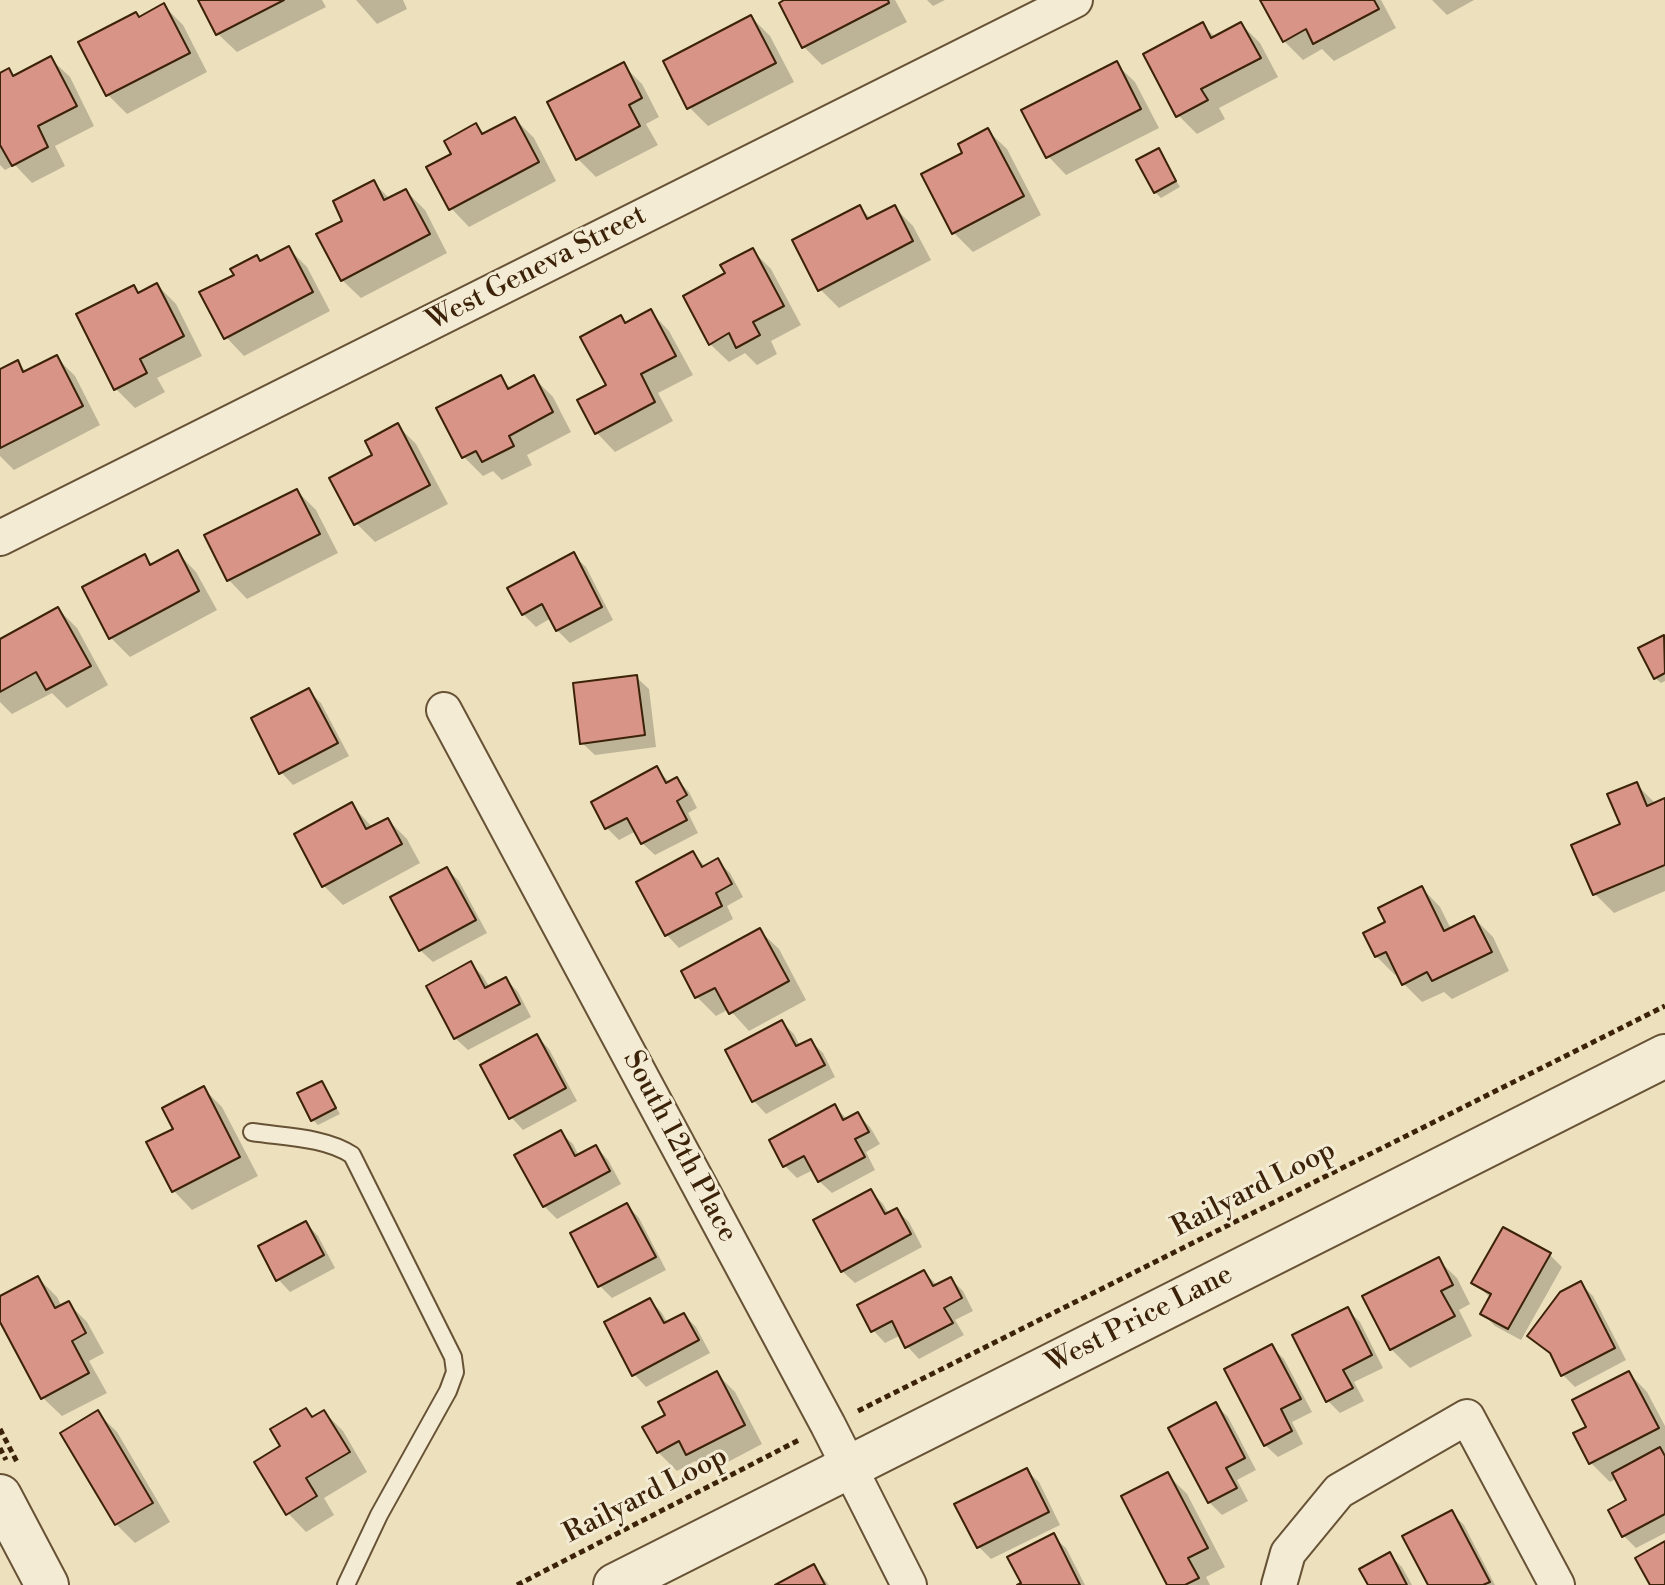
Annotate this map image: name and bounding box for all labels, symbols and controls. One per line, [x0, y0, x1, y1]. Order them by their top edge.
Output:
street label: West Geneva Street [422, 199, 652, 339]
street label: South 12th Place [614, 1046, 744, 1248]
street label: Railyard Loop [1167, 1134, 1341, 1246]
street label: West Price Lane [1041, 1259, 1239, 1381]
street label: Railyard Loop [559, 1440, 733, 1552]

